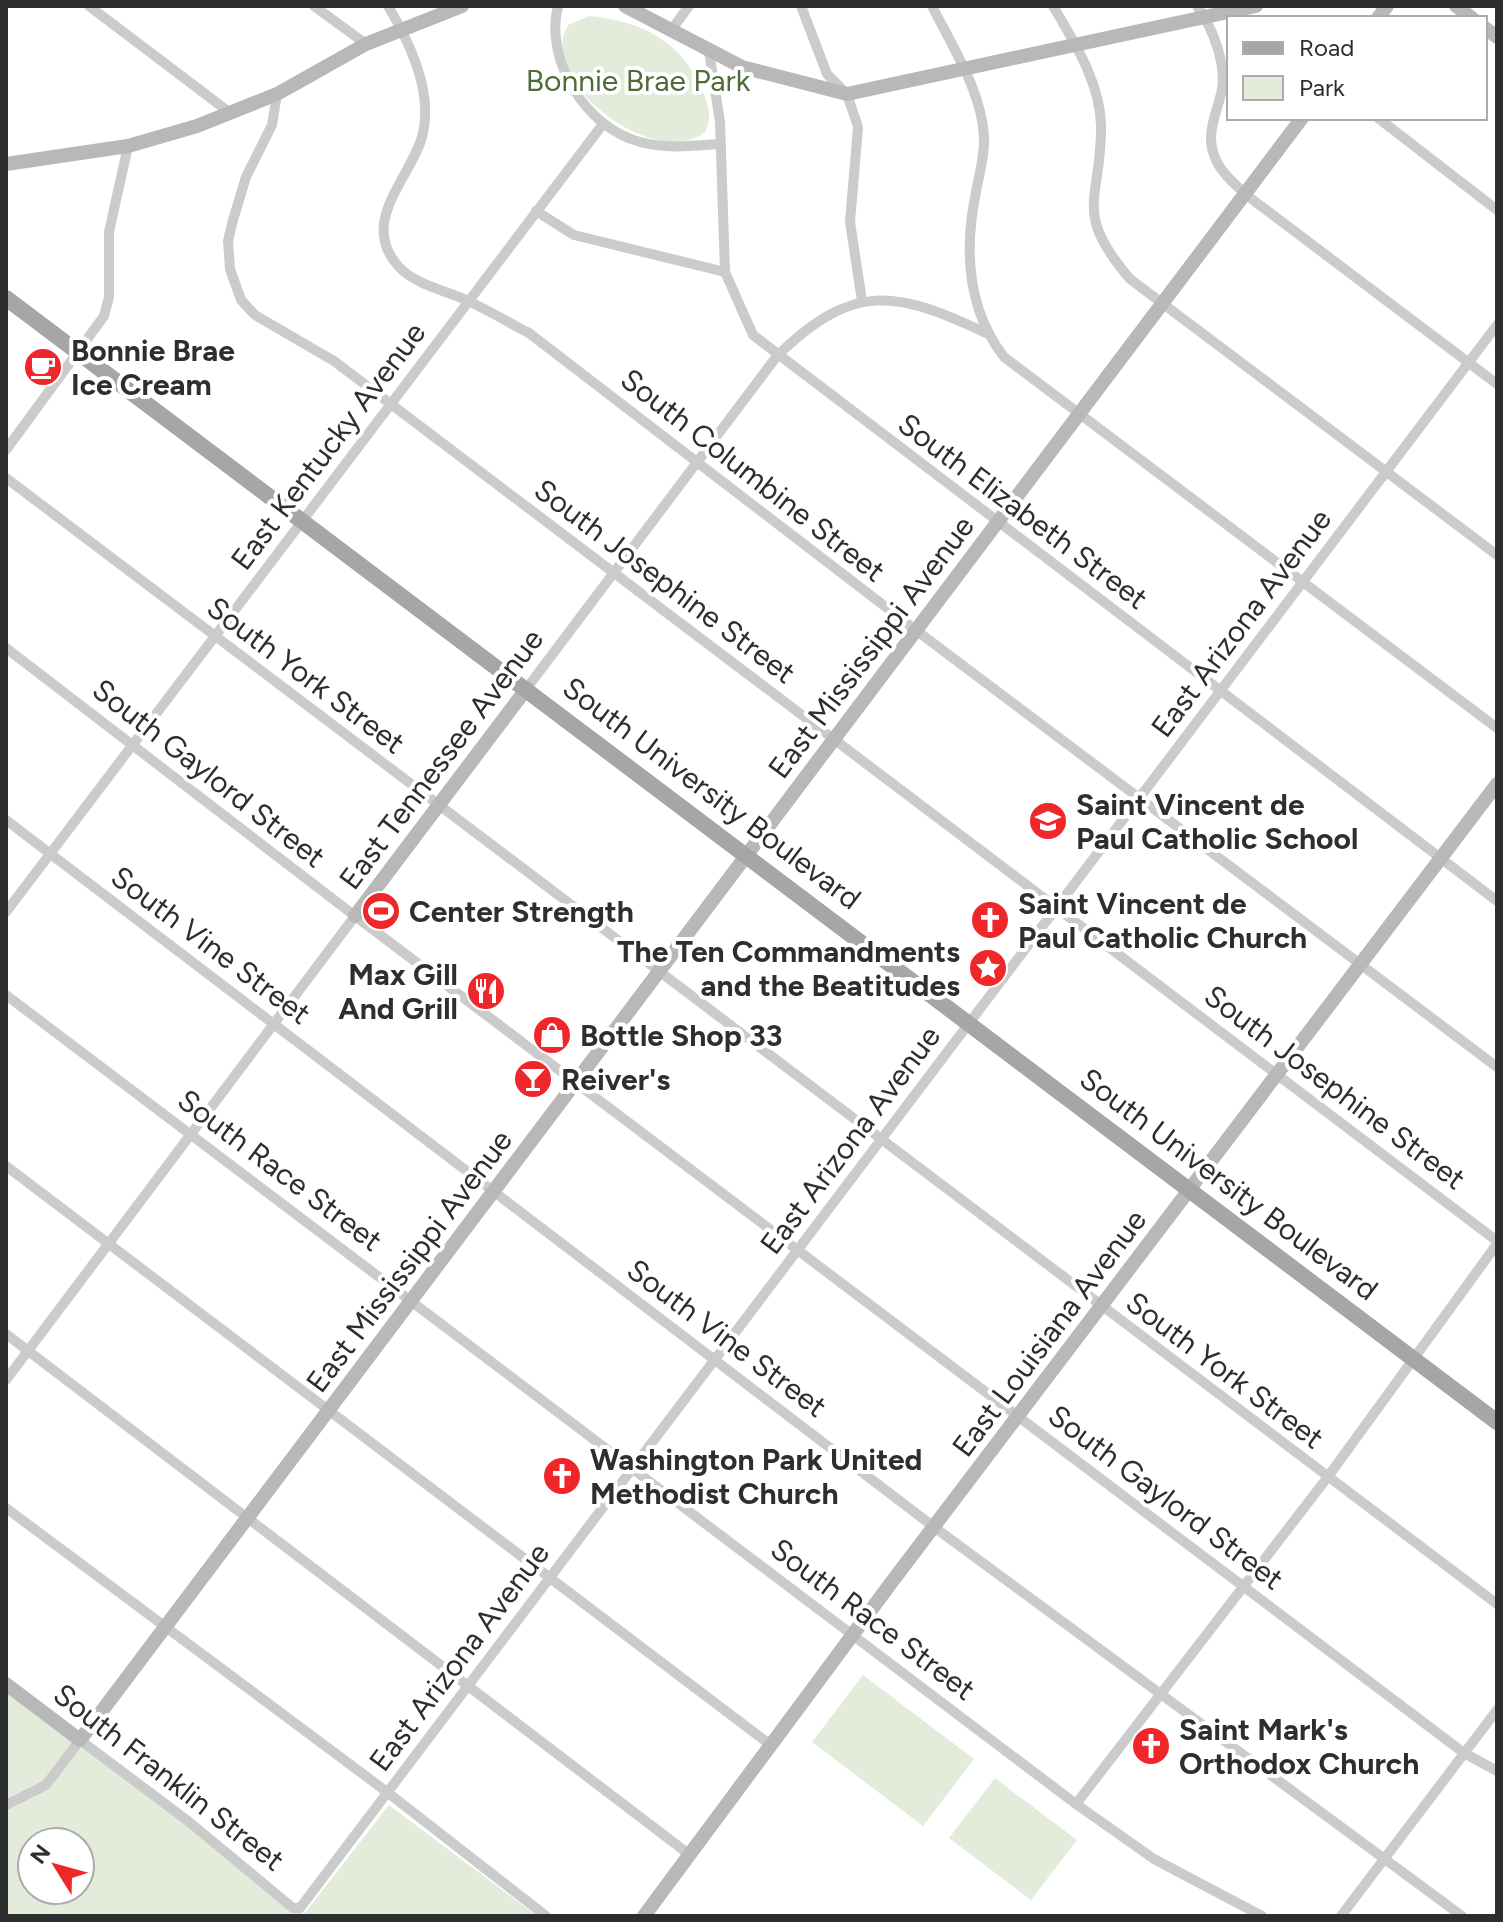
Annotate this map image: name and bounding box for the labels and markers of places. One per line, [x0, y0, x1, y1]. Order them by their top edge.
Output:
place label: Bonnie Brae Ice Cream [71, 332, 235, 403]
cafe icon: Bonnie Brae Ice Cream [22, 346, 64, 388]
place label: Saint Vincent de Paul Catholic School [1076, 786, 1358, 857]
school or university icon: Saint Vincent de Paul Catholic School [1027, 800, 1069, 842]
place label: Saint Vincent de Paul Catholic Church [1018, 885, 1307, 956]
sports icon: Center Strength [360, 890, 402, 932]
place label: Center Strength [409, 893, 634, 930]
church icon: Saint Vincent de Paul Catholic Church [969, 899, 1011, 941]
place label: The Ten Commandments and the Beatitudes [617, 933, 960, 1004]
place icon: The Ten Commandments and the Beatitudes [967, 947, 1009, 989]
place label: Max Gill And Grill [338, 956, 458, 1027]
restaurant icon: Max Gill And Grill [465, 970, 507, 1012]
shop icon: Bottle Shop 33 [531, 1014, 573, 1056]
place label: Bottle Shop 33 [580, 1017, 782, 1054]
bar icon: Reiver's [512, 1058, 554, 1100]
place label: Reiver's [561, 1061, 670, 1098]
place label: Washington Park United Methodist Church [590, 1441, 922, 1512]
church icon: Washington Park United Methodist Church [541, 1455, 583, 1497]
place label: Saint Mark's Orthodox Church [1179, 1711, 1419, 1782]
church icon: Saint Mark's Orthodox Church [1130, 1725, 1172, 1767]

